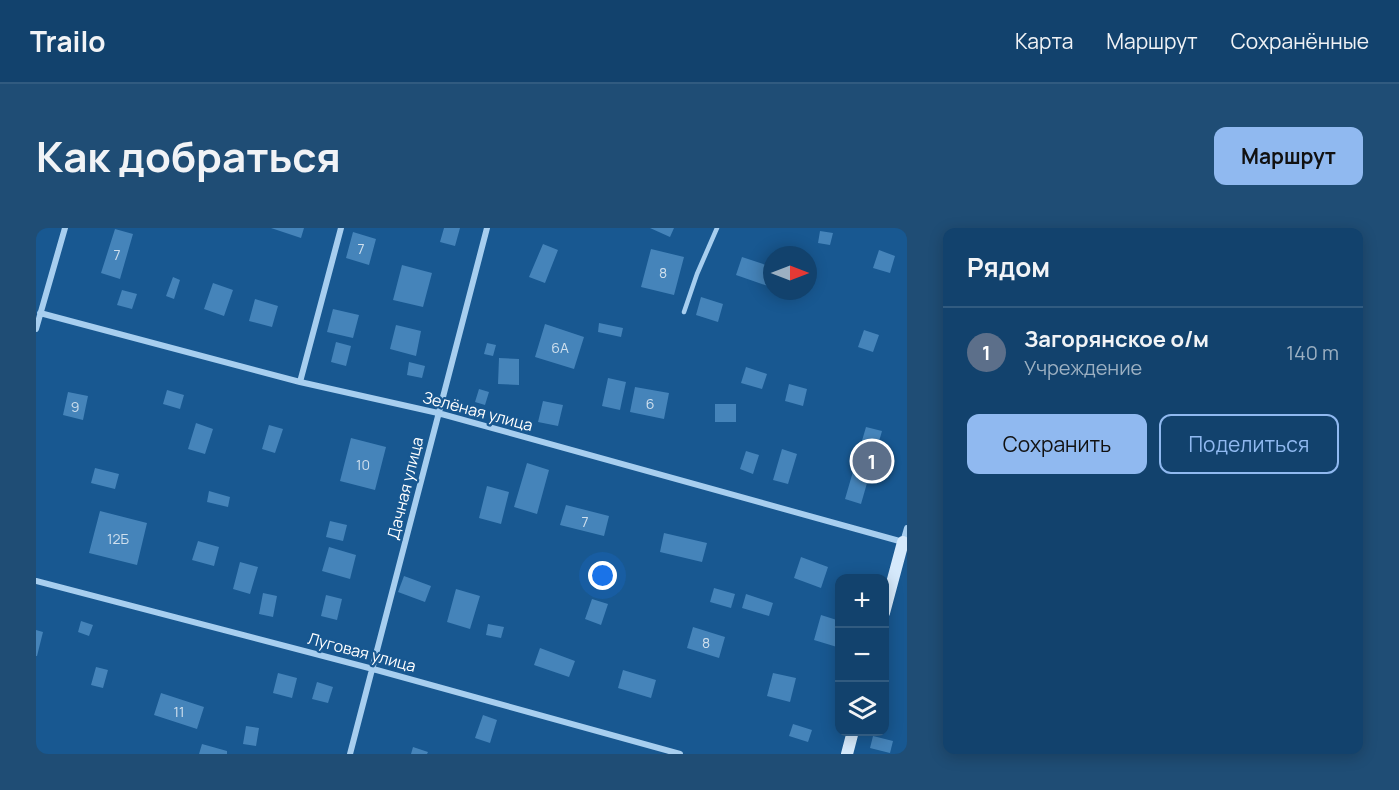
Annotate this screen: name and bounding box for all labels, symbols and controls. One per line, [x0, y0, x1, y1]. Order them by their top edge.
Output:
text: Trailo [30, 22, 106, 60]
text: Карта [1015, 27, 1073, 55]
text: Маршрут [1106, 27, 1198, 55]
text: Сохранённые [1231, 27, 1369, 55]
text: Как добраться [36, 127, 341, 185]
button: Маршрут [1214, 127, 1363, 185]
house number: 7 [357, 239, 365, 258]
house number: 7 [113, 245, 121, 264]
north arrow [763, 246, 817, 300]
text: Рядом [967, 249, 1050, 285]
house number: 8 [659, 263, 667, 282]
text: Загорянское о/м [1024, 324, 1209, 354]
house number: 6А [551, 338, 569, 357]
text: 1 [982, 339, 991, 366]
text: 140 m [1286, 339, 1339, 366]
text: Учреждение [1024, 354, 1142, 381]
street label: Зелёная улица [421, 386, 535, 436]
house number: 6 [646, 394, 654, 413]
house number: 9 [71, 397, 79, 416]
button: Сохранить [967, 414, 1147, 474]
button: Поделиться [1159, 414, 1339, 474]
street label: Дачная улица [382, 434, 428, 542]
pin: 1 [852, 438, 892, 484]
house number: 10 [356, 455, 370, 474]
house number: 7 [581, 512, 589, 531]
house number: 12Б [107, 529, 129, 548]
your location [588, 561, 617, 590]
map controls [835, 574, 889, 736]
button: + [835, 574, 889, 628]
street label: Луговая улица [306, 627, 418, 677]
button: − [835, 628, 889, 682]
house number: 8 [702, 633, 710, 652]
button: layers [835, 682, 889, 736]
house number: 11 [174, 702, 184, 721]

